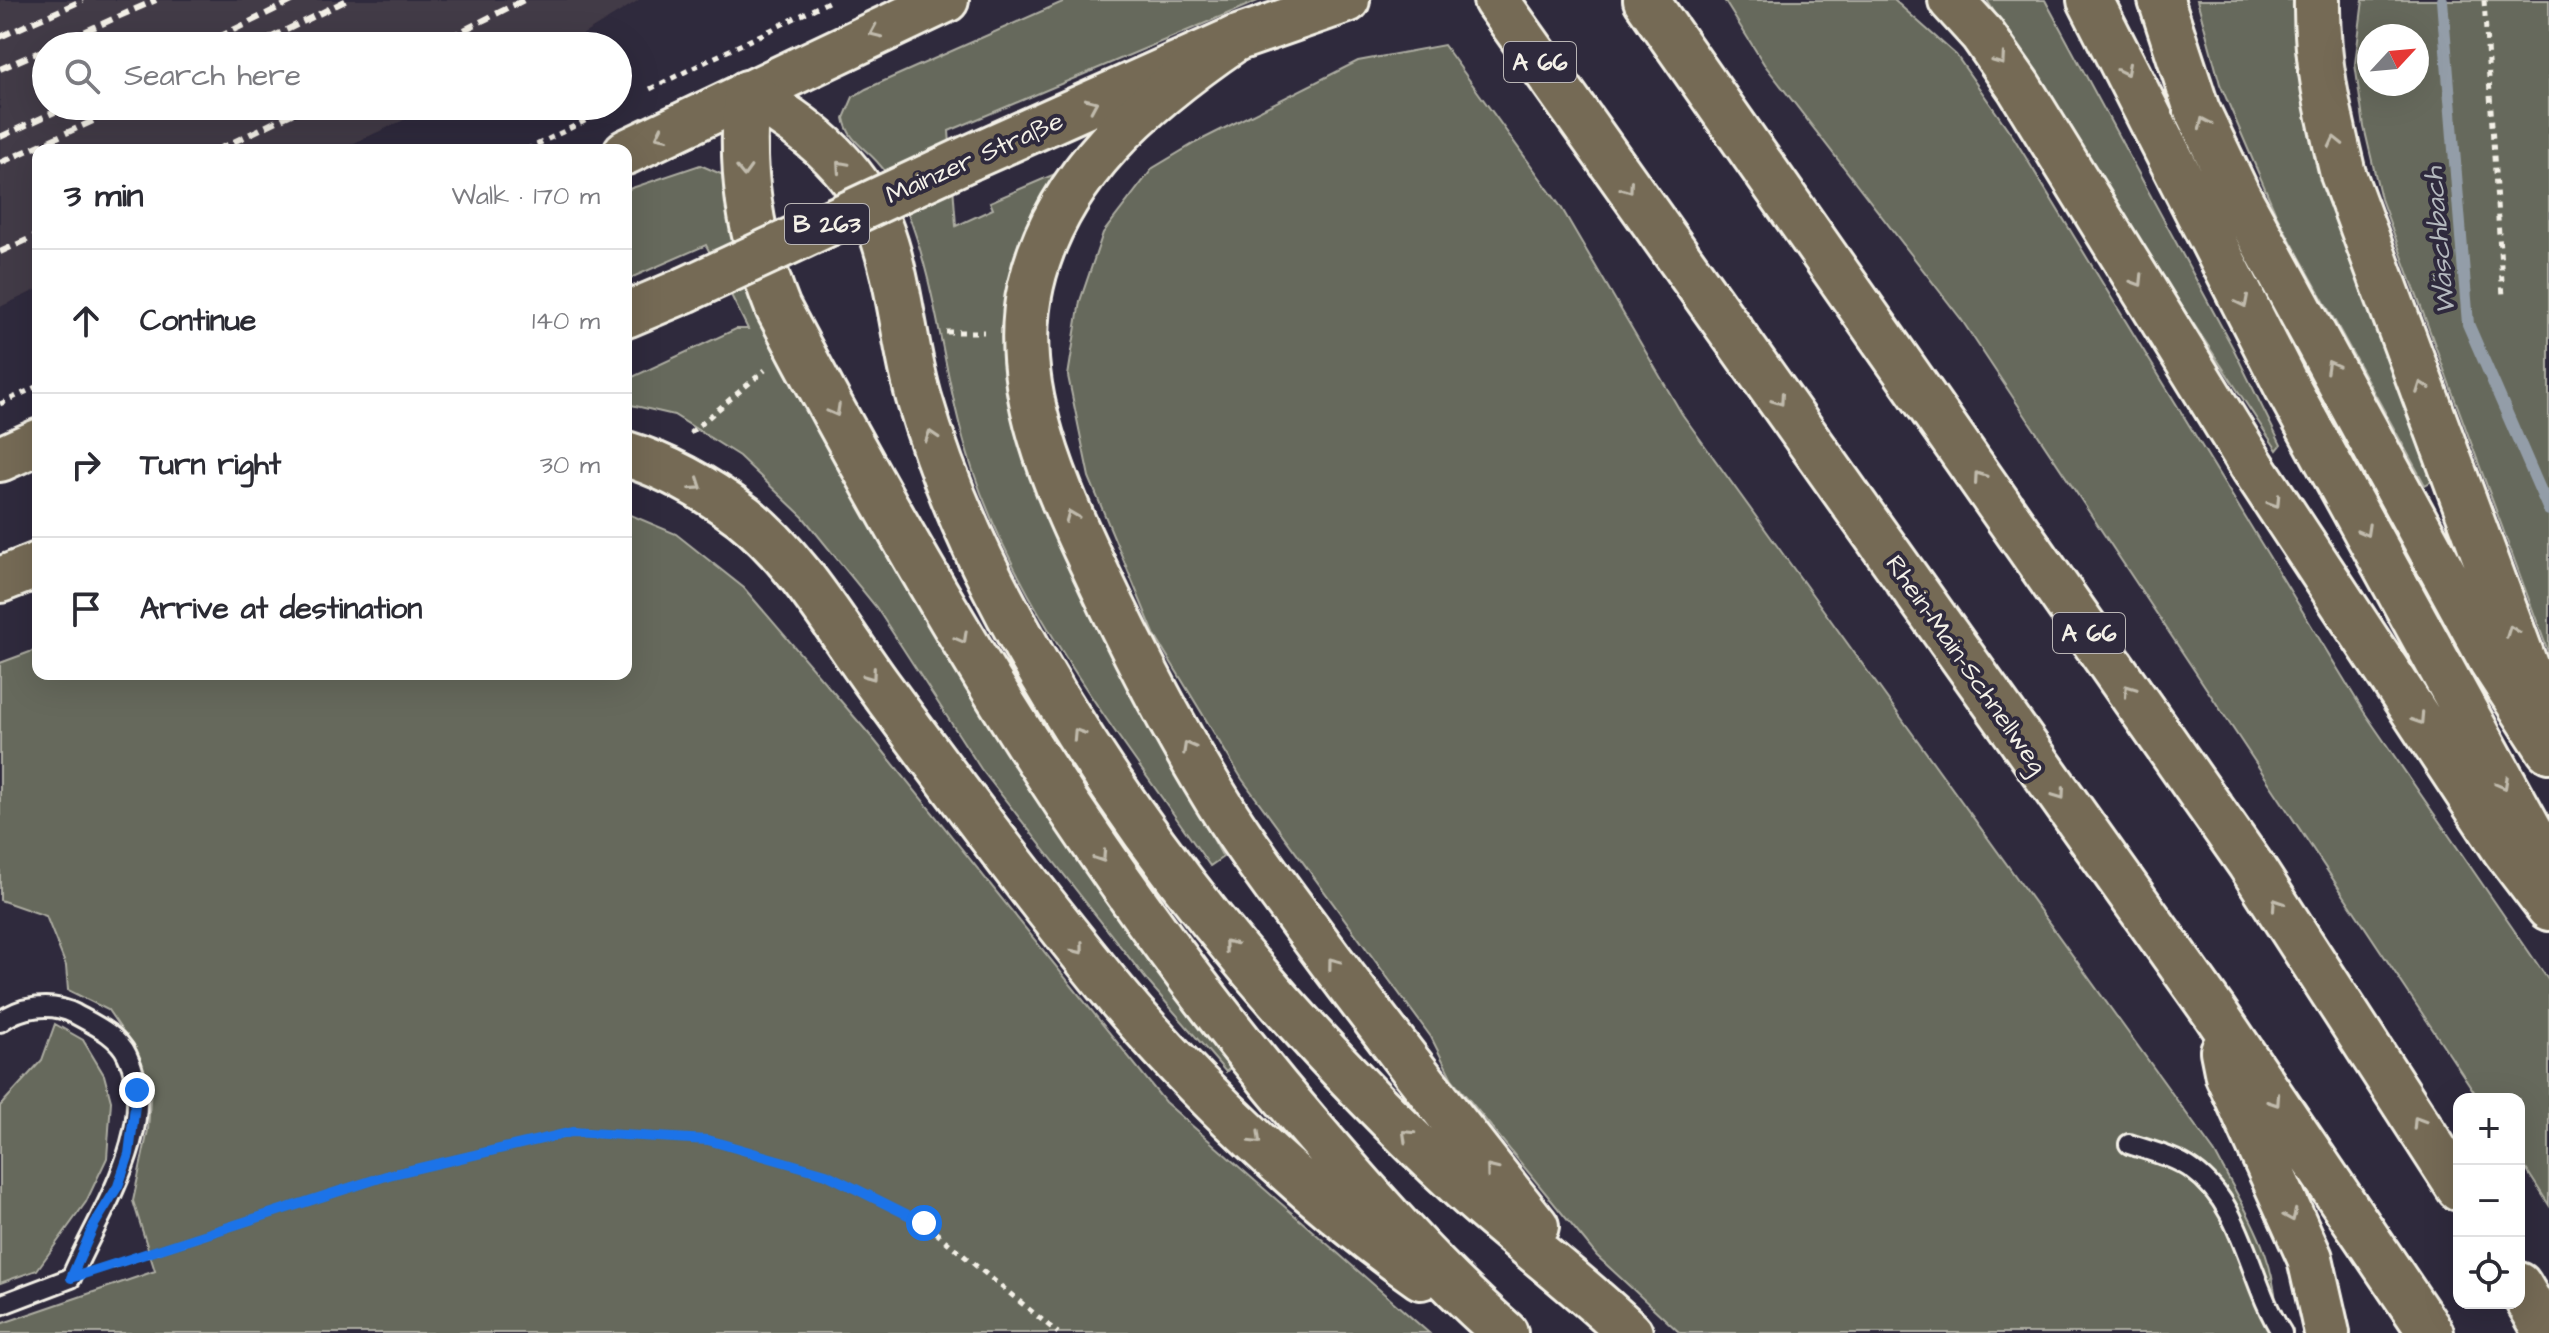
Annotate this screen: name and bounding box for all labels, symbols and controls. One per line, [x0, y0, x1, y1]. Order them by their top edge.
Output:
one-way arrow [869, 22, 883, 38]
north arrow [2357, 24, 2429, 96]
search box [32, 32, 632, 120]
road number: A 66 [1504, 42, 1576, 82]
one-way arrow [1990, 52, 2005, 66]
icon: search [60, 54, 104, 98]
text: Search here [124, 55, 301, 97]
one-way arrow [2115, 61, 2131, 76]
one-way arrow [1083, 97, 1098, 113]
street label: Mainzer Straße [880, 103, 1069, 213]
one-way arrow [2198, 117, 2214, 132]
one-way arrow [655, 125, 670, 141]
one-way arrow [2328, 136, 2345, 150]
one-way arrow [837, 160, 851, 175]
water label: Wäschbach [2414, 164, 2465, 316]
one-way arrow [735, 165, 752, 178]
text: 3 min [64, 172, 144, 220]
text: Walk · 170 m [451, 178, 600, 214]
one-way arrow [1618, 180, 1633, 194]
road number: B 263 [785, 204, 869, 244]
one-way arrow [2128, 272, 2144, 287]
one-way arrow [2233, 293, 2249, 308]
icon: ahead [64, 299, 108, 343]
text: Continue [140, 300, 256, 342]
text: 140 m [532, 303, 600, 339]
one-way arrow [2325, 360, 2340, 374]
one-way arrow [2415, 381, 2432, 395]
one-way arrow [1769, 391, 1784, 406]
one-way arrow [825, 402, 841, 417]
one-way arrow [924, 430, 940, 444]
icon: right [64, 443, 108, 487]
text: Turn right [140, 444, 281, 486]
text: 30 m [540, 447, 600, 483]
one-way arrow [1974, 472, 1989, 486]
one-way arrow [688, 475, 703, 490]
one-way arrow [2266, 493, 2281, 507]
one-way arrow [1064, 510, 1081, 524]
one-way arrow [2355, 522, 2371, 537]
street label: Rhein-Main-Schnellweg [1875, 548, 2055, 783]
icon: arrive [64, 587, 108, 631]
text: Arrive at destination [140, 588, 422, 630]
road number: A 66 [2053, 613, 2125, 653]
one-way arrow [2505, 625, 2522, 639]
one-way arrow [952, 629, 968, 643]
one-way arrow [862, 666, 876, 681]
one-way arrow [2124, 684, 2139, 698]
one-way arrow [2409, 710, 2424, 724]
one-way arrow [1073, 728, 1088, 742]
one-way arrow [1182, 742, 1198, 756]
one-way arrow [2493, 775, 2509, 790]
one-way arrow [2050, 786, 2065, 800]
one-way arrow [1091, 849, 1106, 863]
one-way arrow [2271, 898, 2286, 912]
one-way arrow [1069, 940, 1084, 954]
one-way arrow [1224, 940, 1239, 954]
one-way arrow [1328, 957, 1342, 972]
route end [119, 1072, 155, 1108]
one-way arrow [2265, 1092, 2280, 1106]
map controls [2453, 1093, 2525, 1309]
button: + [2453, 1093, 2525, 1165]
one-way arrow [2412, 1116, 2427, 1131]
one-way arrow [1247, 1130, 1261, 1144]
one-way arrow [1401, 1130, 1416, 1144]
one-way arrow [1486, 1165, 1501, 1179]
button: − [2453, 1165, 2525, 1237]
route start [906, 1205, 942, 1241]
one-way arrow [2282, 1208, 2298, 1223]
button: locate [2453, 1237, 2525, 1309]

